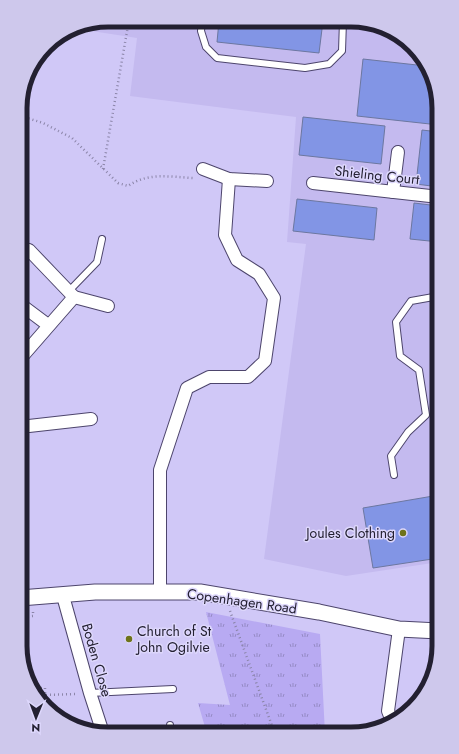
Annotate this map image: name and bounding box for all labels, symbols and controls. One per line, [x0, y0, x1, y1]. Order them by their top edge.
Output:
street label: Shieling Court [334, 161, 421, 189]
place label: Joules Clothing [304, 523, 395, 543]
marker: Joules Clothing [398, 528, 408, 538]
street label: Copenhagen Road [186, 583, 298, 619]
street label: Boden Close [77, 621, 117, 699]
place label: Church of St John Ogilvie [135, 621, 212, 657]
marker: Church of St John Ogilvie [124, 634, 134, 644]
north arrow [16, 698, 56, 738]
text: N [31, 720, 40, 736]

